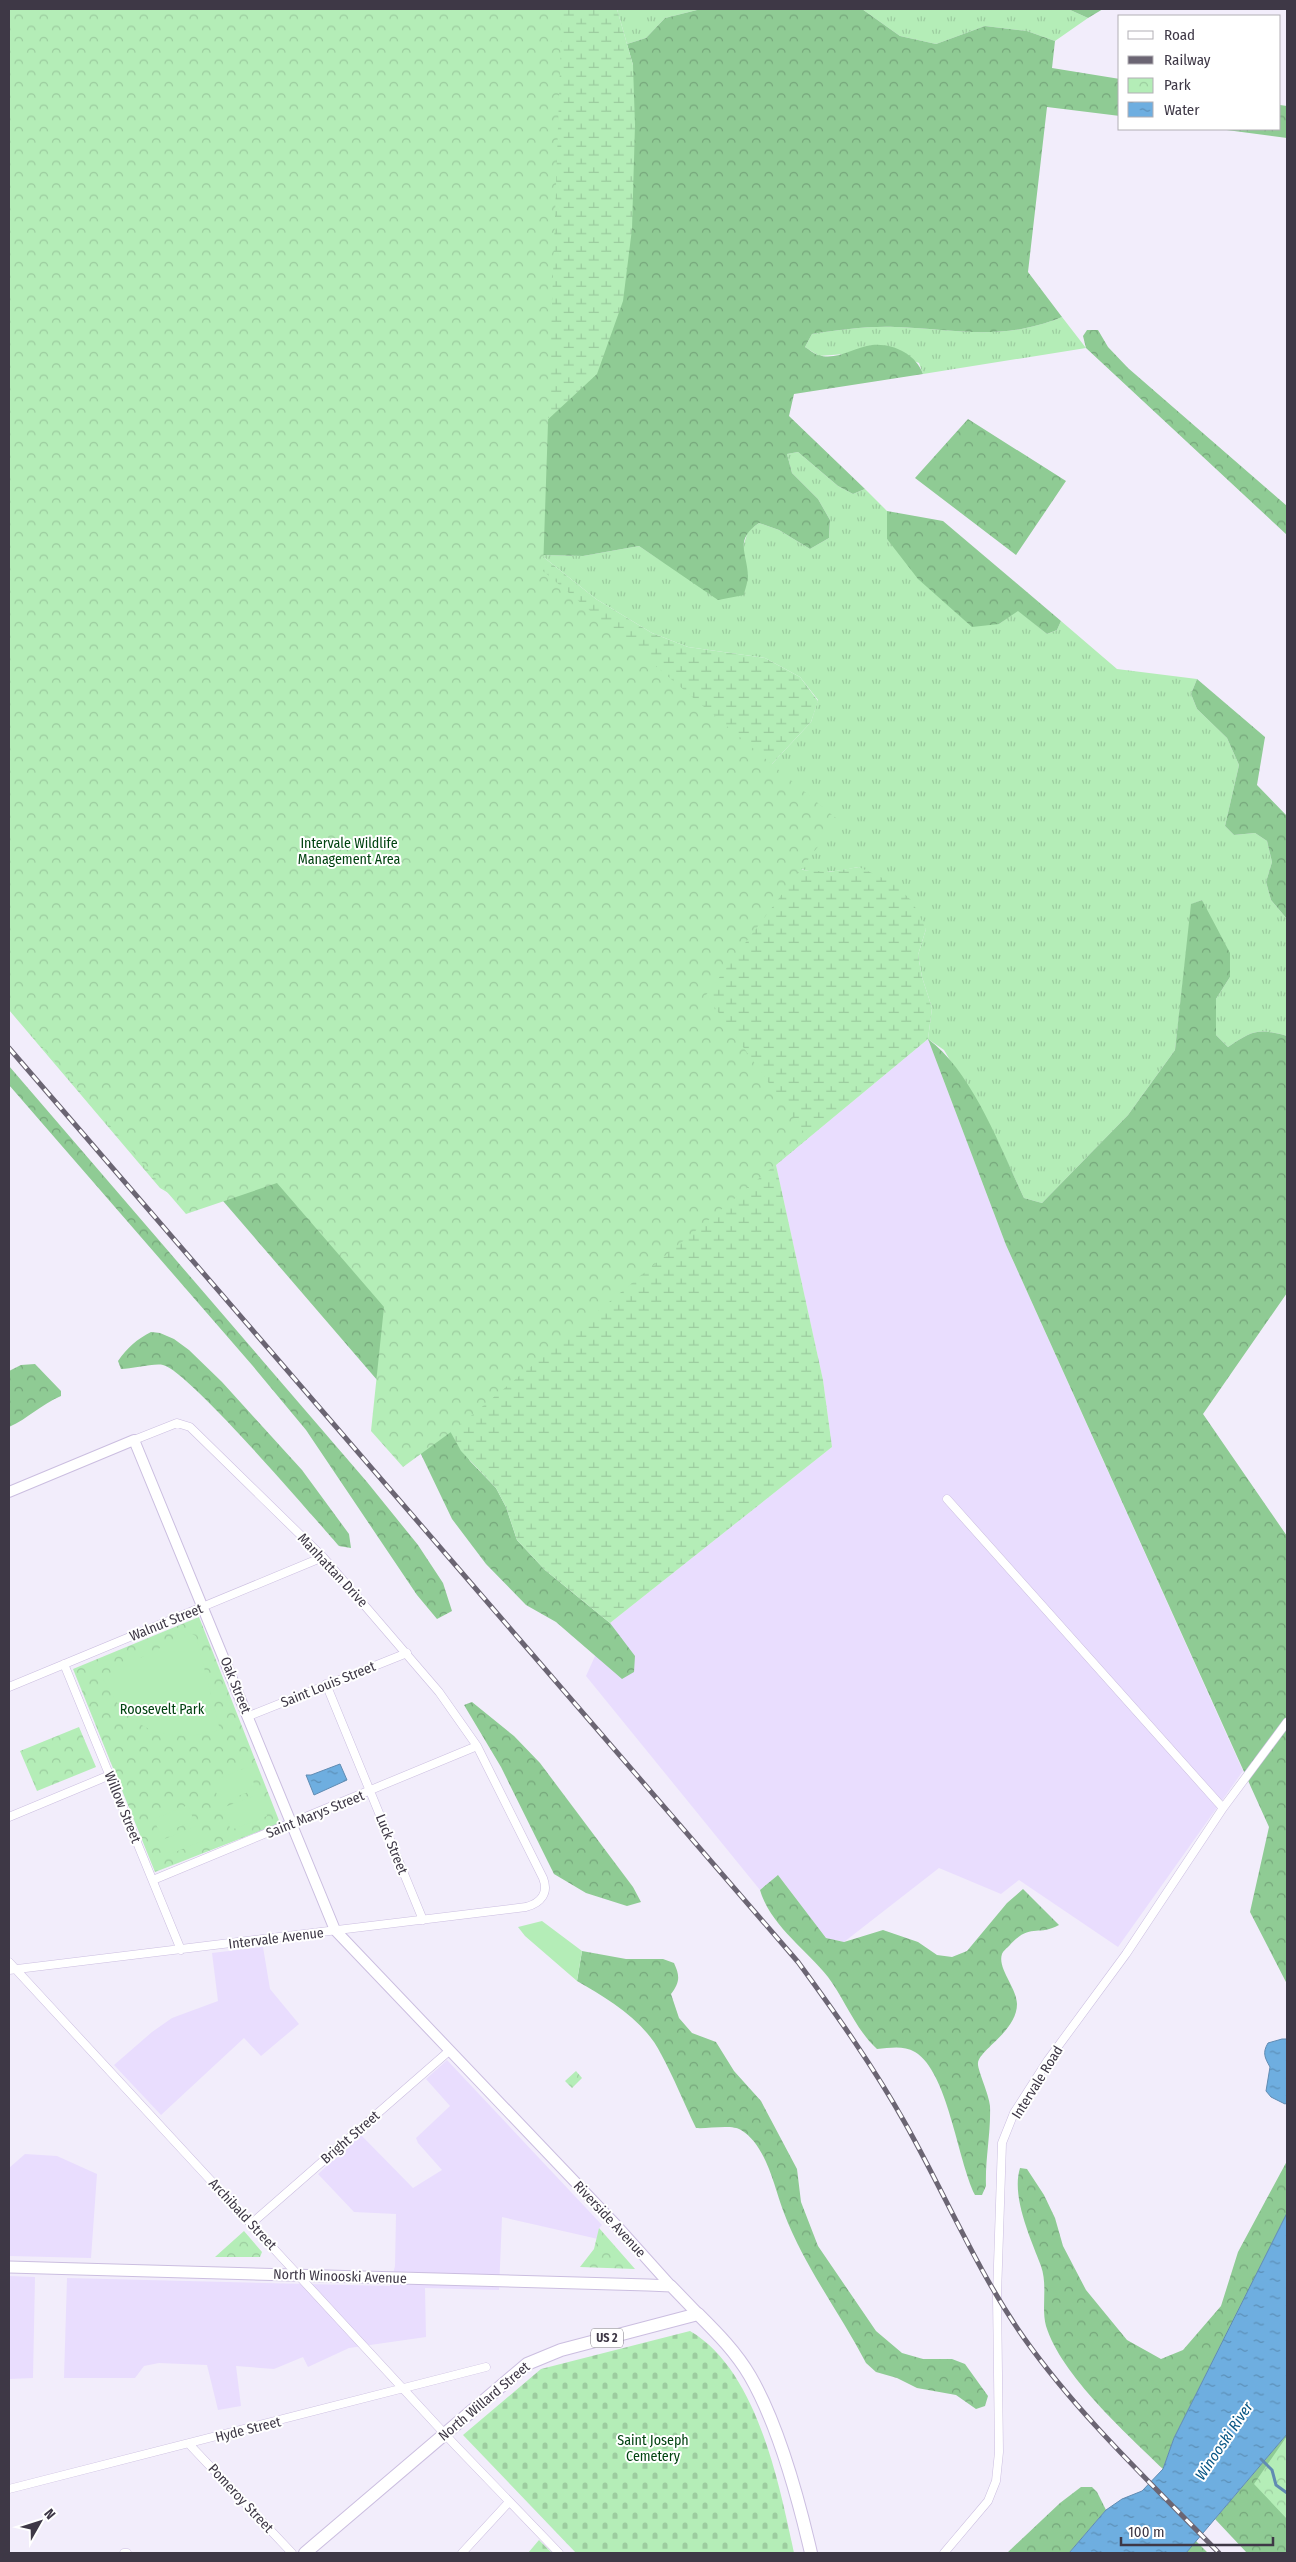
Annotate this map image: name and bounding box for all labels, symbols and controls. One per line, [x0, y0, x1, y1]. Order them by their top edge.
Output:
legend [1118, 15, 1281, 130]
text: Road [1164, 26, 1195, 44]
text: Railway [1164, 51, 1211, 69]
text: Park [1164, 76, 1191, 94]
text: Water [1164, 101, 1200, 119]
park label: Intervale Wildlife Management Area [298, 835, 400, 868]
street label: Manhattan Drive [294, 1530, 371, 1611]
street label: Walnut Street [127, 1600, 206, 1645]
street label: Oak Street [216, 1654, 255, 1716]
street label: Saint Louis Street [278, 1658, 378, 1711]
park label: Roosevelt Park [120, 1701, 205, 1718]
street label: Willow Street [100, 1769, 145, 1846]
street label: Saint Marys Street [264, 1787, 367, 1842]
street label: Luck Street [372, 1812, 411, 1877]
street label: Intervale Avenue [227, 1924, 325, 1953]
street label: Intervale Road [1008, 2043, 1067, 2122]
street label: Bright Street [317, 2107, 384, 2168]
street label: Archibald Street [205, 2175, 280, 2254]
street label: Riverside Avenue [570, 2178, 649, 2261]
street label: North Winooski Avenue [273, 2266, 407, 2287]
road number: US 2 [591, 2328, 623, 2348]
street label: North Willard Street [435, 2358, 534, 2445]
water label: Winooski River [1191, 2398, 1257, 2483]
street label: Hyde Street [214, 2413, 283, 2446]
park label: Saint Joseph Cemetery [617, 2432, 689, 2465]
street label: Pomeroy Street [205, 2460, 277, 2537]
north arrow [15, 2497, 65, 2547]
text: N [40, 2506, 59, 2523]
scale bar [1121, 2514, 1274, 2546]
text: 100 m [1128, 2523, 1165, 2541]

